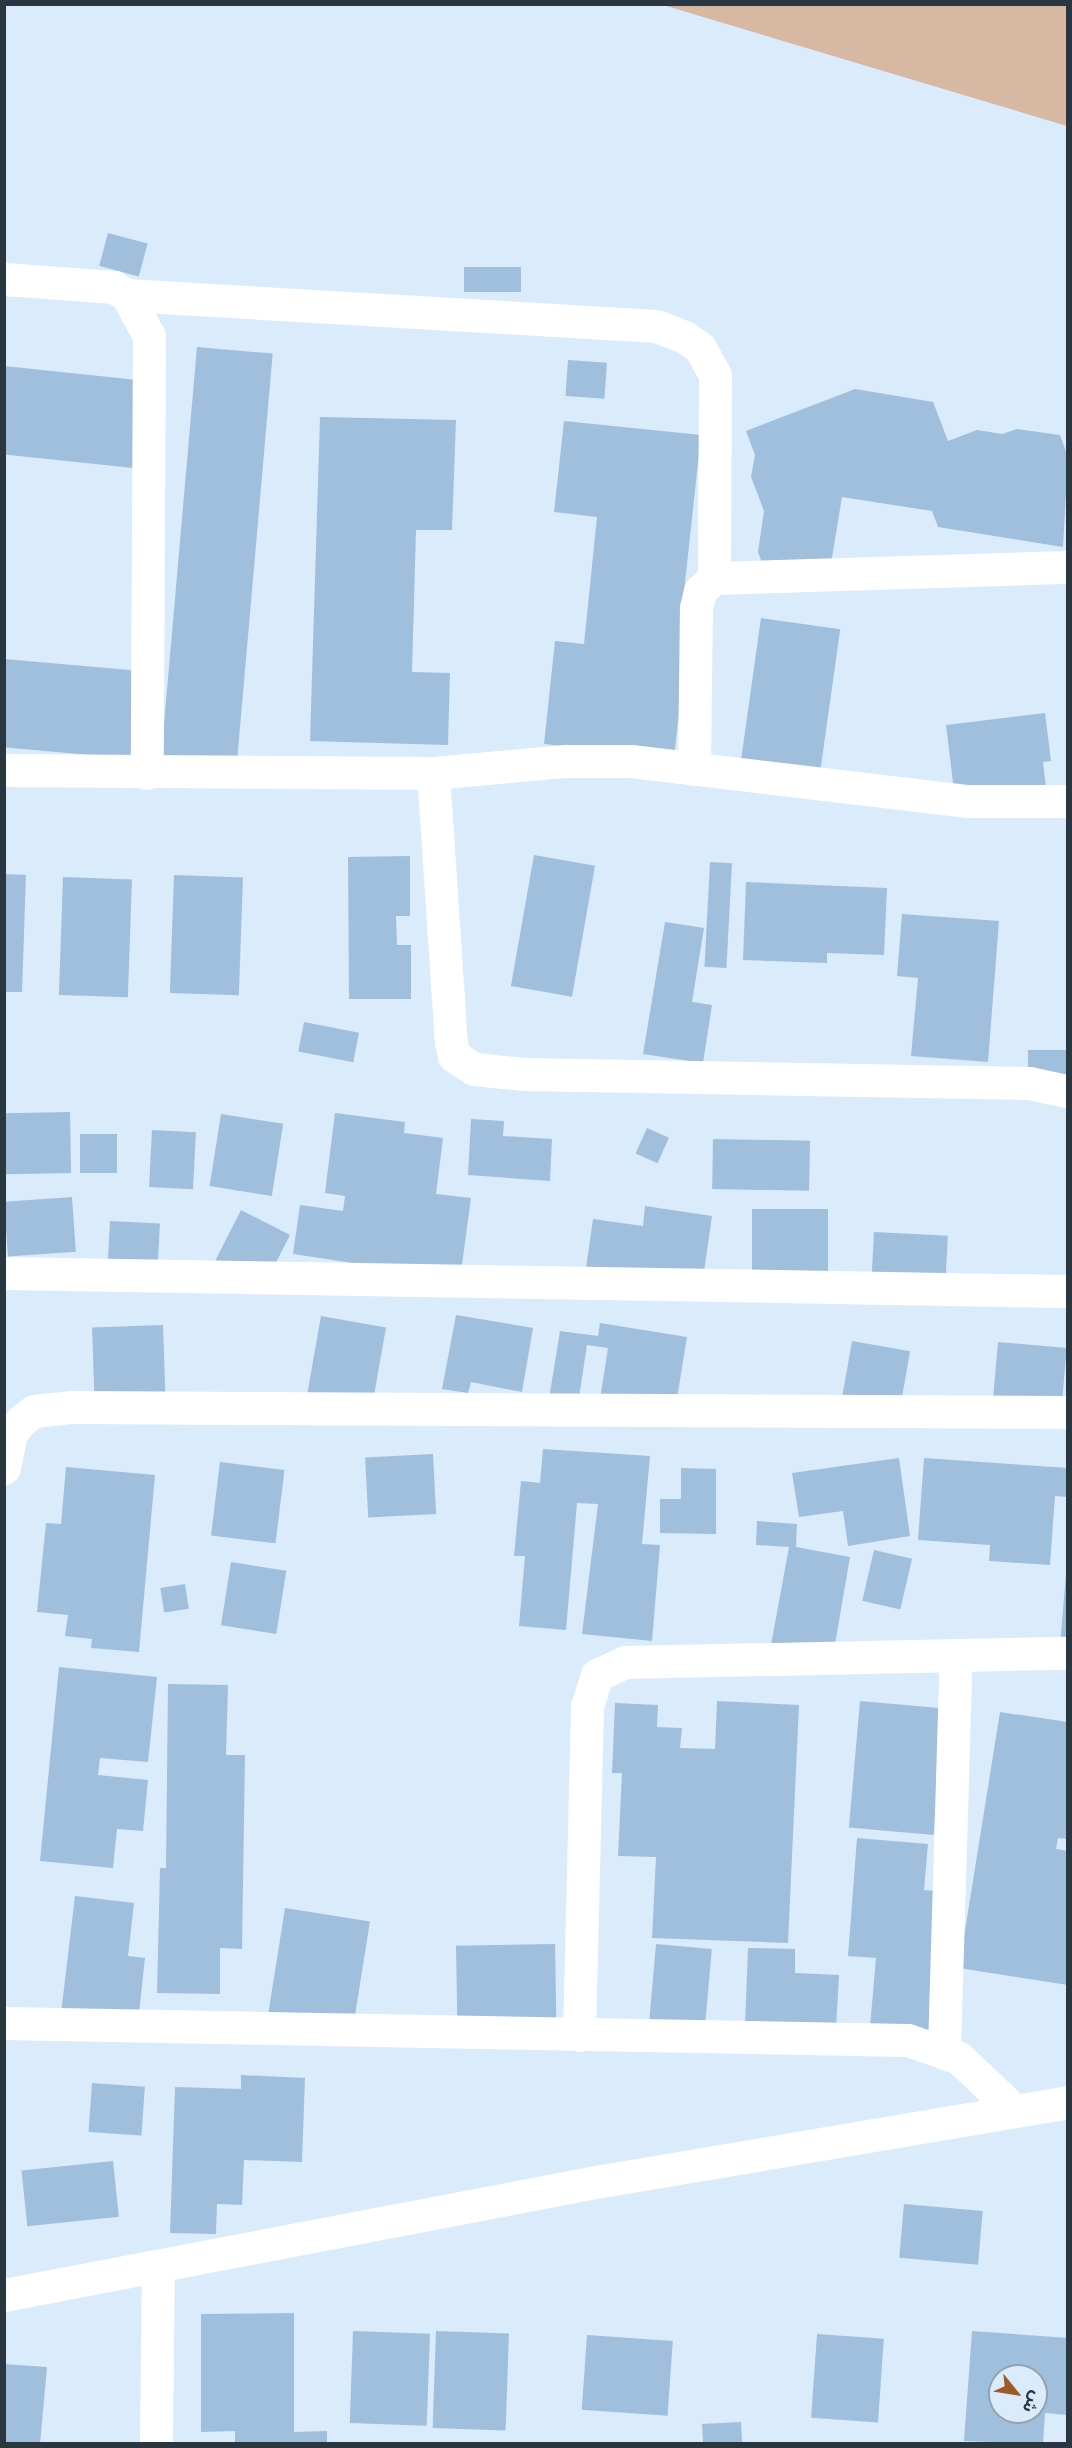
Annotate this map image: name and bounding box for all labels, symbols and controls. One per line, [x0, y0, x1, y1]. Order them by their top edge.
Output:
north arrow [988, 2364, 1048, 2424]
text: ش [1019, 2388, 1046, 2416]

